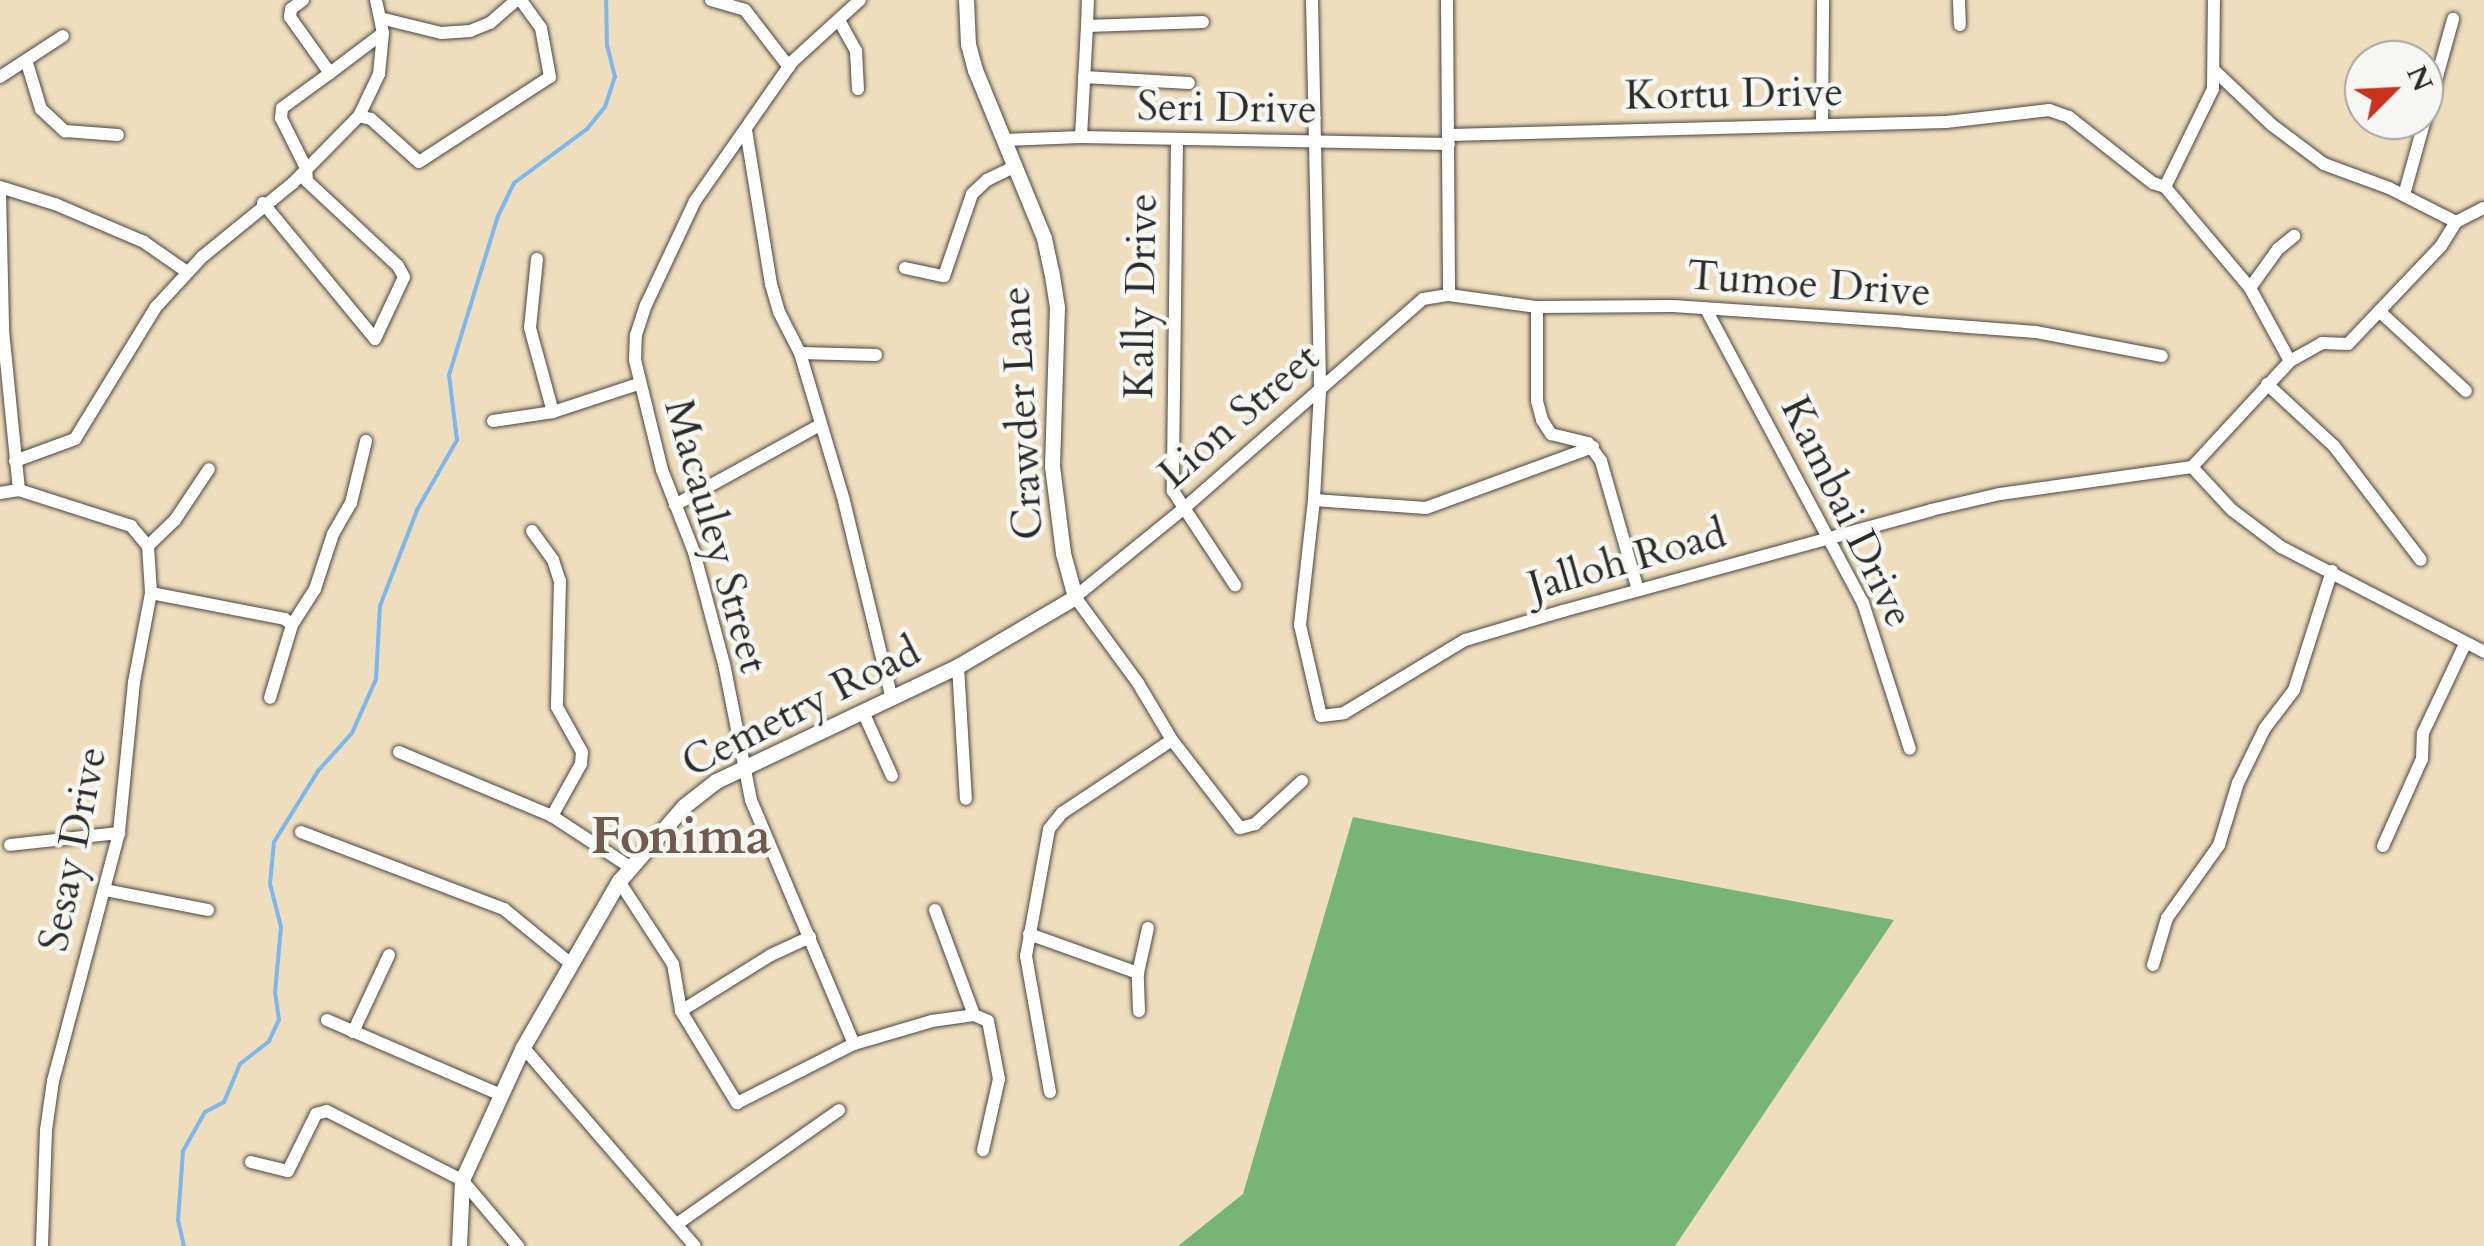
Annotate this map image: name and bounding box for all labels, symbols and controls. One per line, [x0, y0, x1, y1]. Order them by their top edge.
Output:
north arrow [2344, 40, 2444, 140]
text: N [2397, 60, 2442, 97]
street label: Kortu Drive [1624, 67, 1844, 121]
street label: Seri Drive [1137, 81, 1317, 135]
street label: Kally Drive [1114, 193, 1168, 399]
street label: Tumoe Drive [1686, 250, 1932, 318]
street label: Crawder Lane [990, 285, 1054, 541]
street label: Lion Street [1148, 333, 1330, 499]
street label: Kambai Drive [1769, 388, 1925, 636]
street label: Macauley Street [653, 393, 779, 679]
street label: Jalloh Road [1522, 508, 1732, 612]
street label: Cemetry Road [674, 625, 928, 789]
street label: Sesay Drive [28, 742, 118, 956]
district label: Fonima [591, 807, 771, 869]

